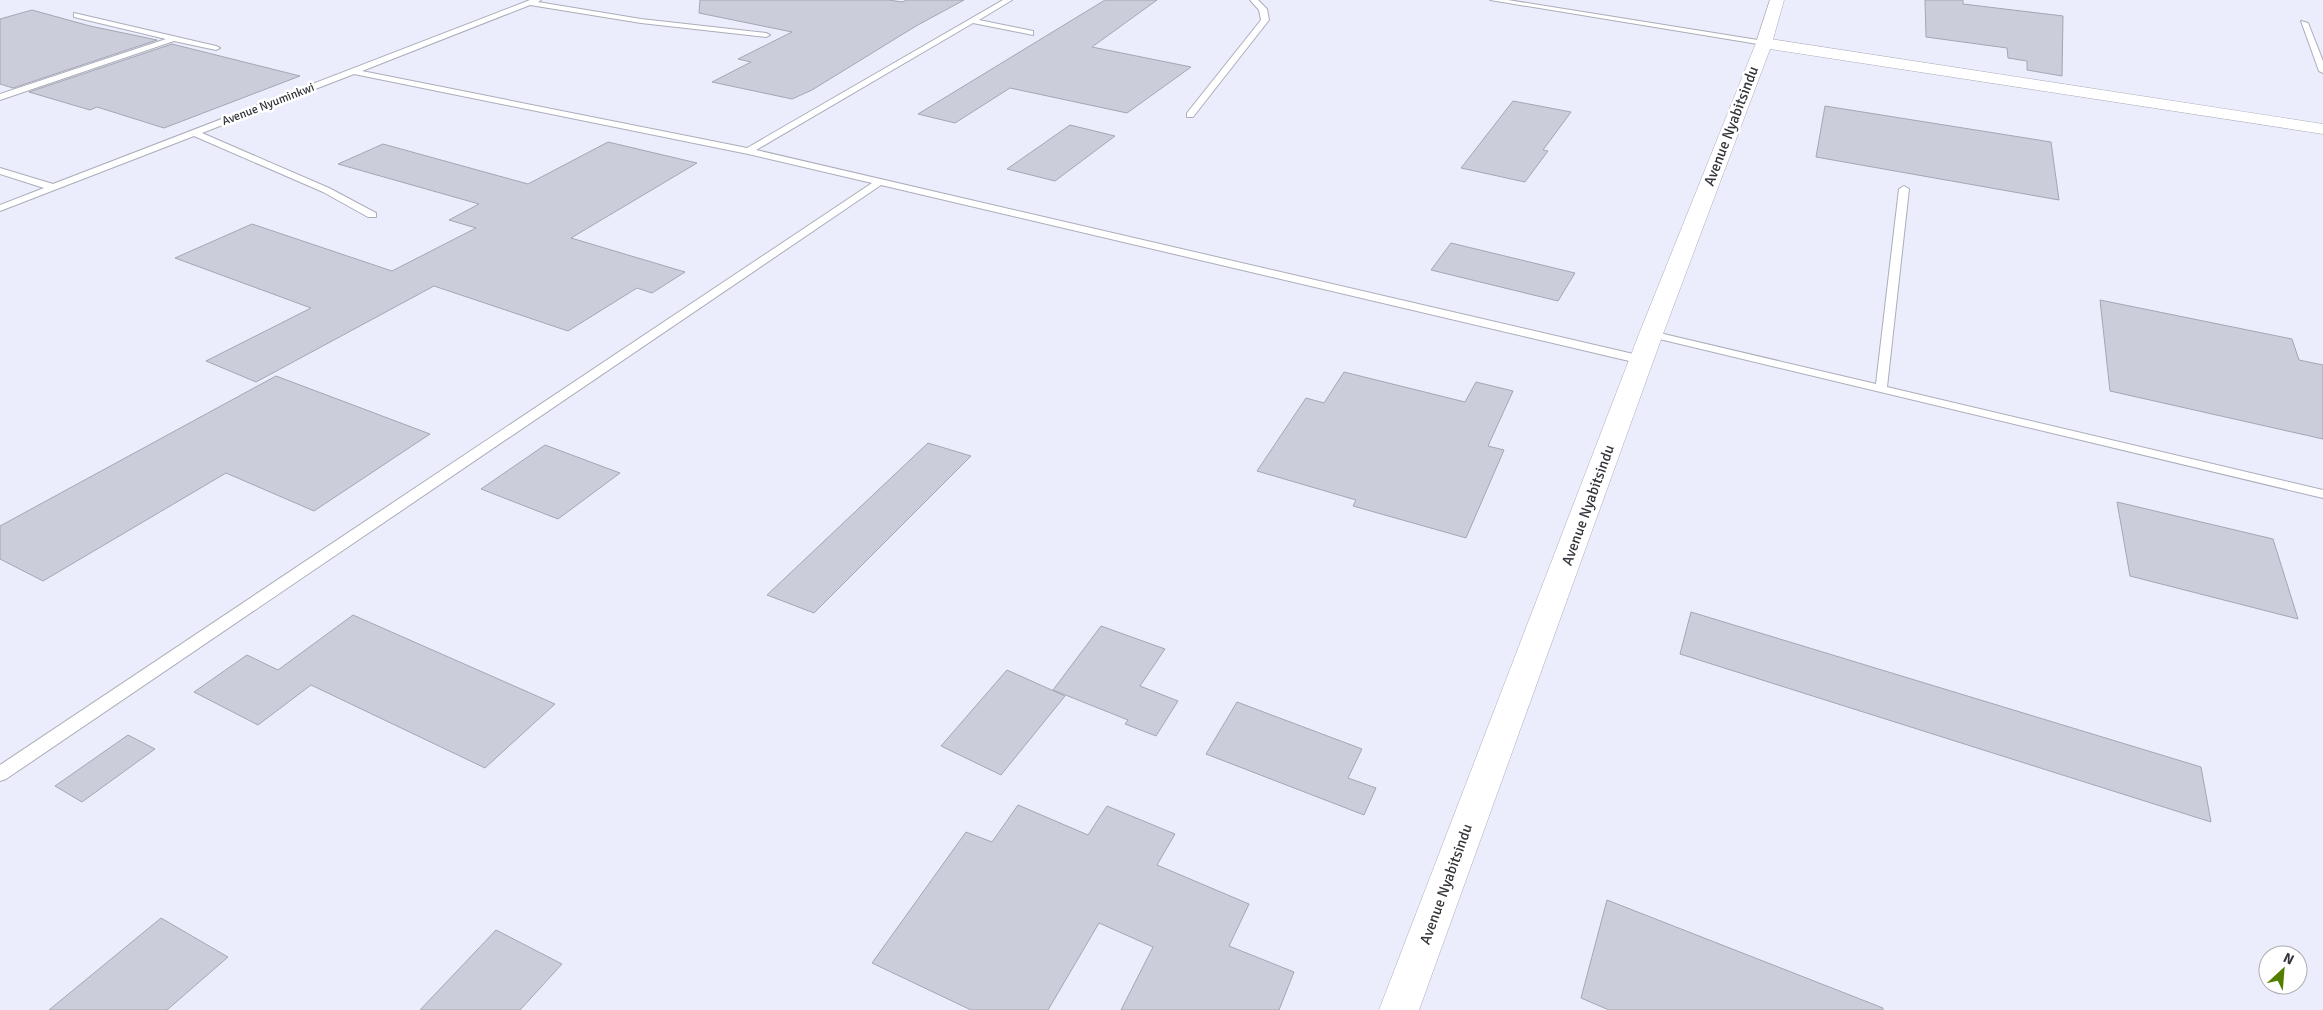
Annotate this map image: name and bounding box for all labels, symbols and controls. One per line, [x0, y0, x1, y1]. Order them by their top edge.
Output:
street label: Avenue Nyabitsindu [1700, 63, 1762, 189]
street label: Avenue Nyuminkwi [220, 80, 317, 129]
street label: Avenue Nyabitsindu [1558, 442, 1618, 568]
street label: Avenue Nyabitsindu [1416, 821, 1476, 947]
north arrow [2258, 945, 2308, 995]
text: N [2280, 949, 2297, 969]

